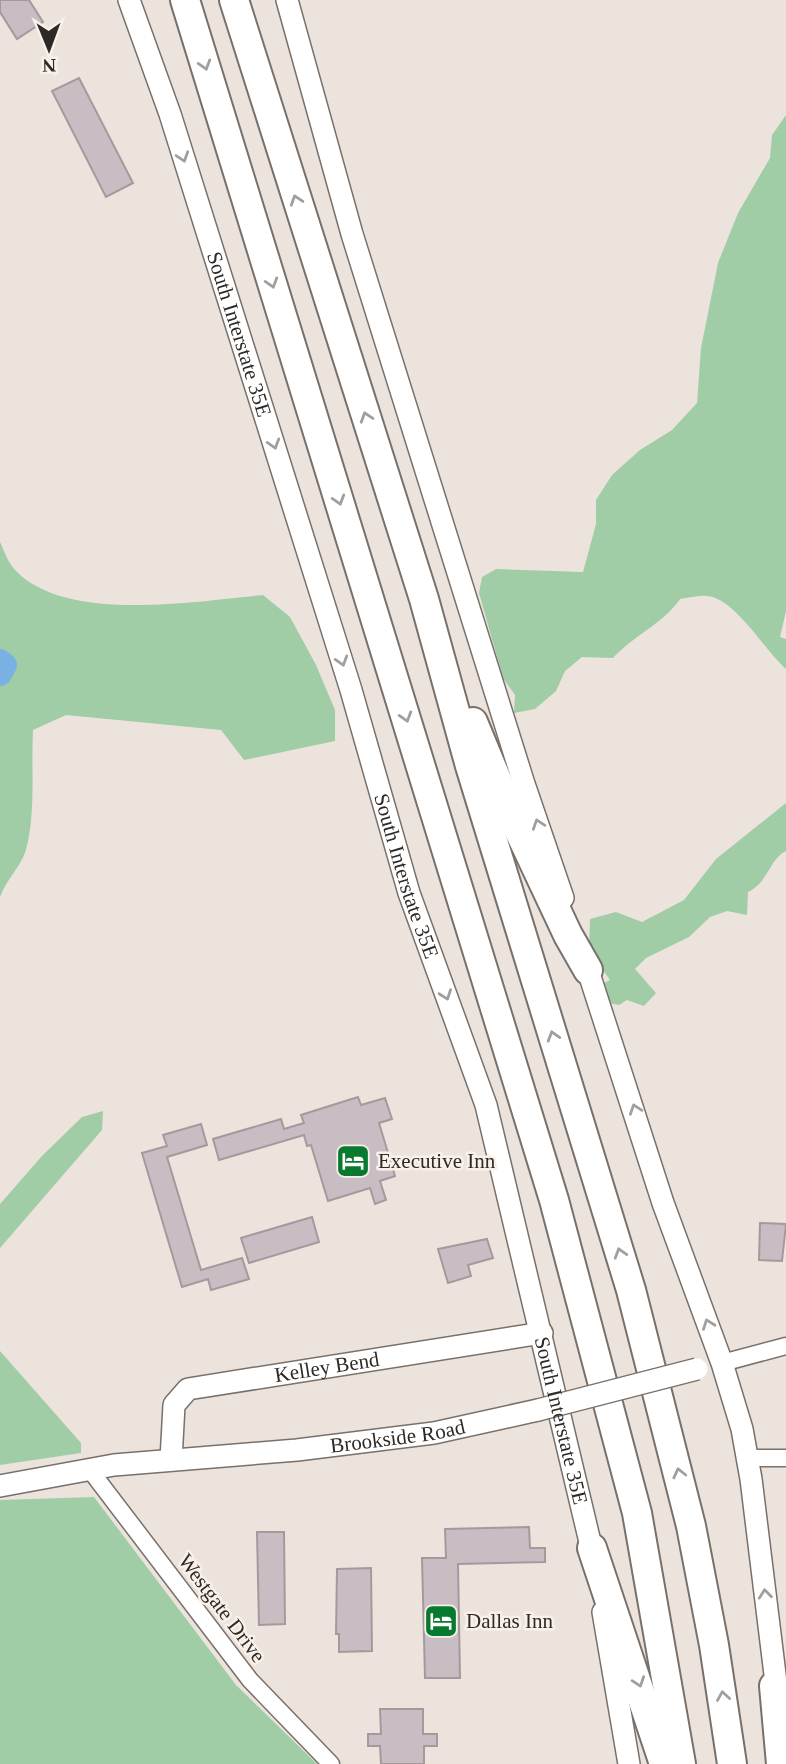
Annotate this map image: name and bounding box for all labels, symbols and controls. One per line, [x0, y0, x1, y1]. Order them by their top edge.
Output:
north arrow [14, 14, 84, 84]
text: N [42, 55, 56, 76]
one-way arrow [196, 59, 211, 71]
one-way arrow [175, 150, 189, 163]
one-way arrow [290, 195, 304, 207]
street label: South Interstate 35E [202, 249, 276, 420]
one-way arrow [264, 276, 278, 288]
one-way arrow [360, 411, 374, 424]
one-way arrow [265, 438, 280, 450]
one-way arrow [331, 494, 346, 506]
one-way arrow [333, 655, 348, 667]
one-way arrow [397, 711, 412, 723]
street label: South Interstate 35E [369, 791, 444, 962]
one-way arrow [531, 819, 546, 831]
one-way arrow [438, 989, 452, 1001]
one-way arrow [547, 1030, 561, 1043]
one-way arrow [628, 1104, 643, 1116]
hotel icon: Executive Inn [334, 1142, 372, 1180]
place label: Executive Inn [378, 1149, 496, 1173]
one-way arrow [614, 1248, 629, 1260]
one-way arrow [702, 1319, 716, 1331]
street label: South Interstate 35E [530, 1334, 593, 1507]
street label: Kelley Bend [273, 1347, 381, 1387]
street label: Brookside Road [329, 1414, 468, 1458]
one-way arrow [673, 1467, 687, 1479]
street label: Westgate Drive [173, 1549, 271, 1667]
one-way arrow [758, 1588, 773, 1600]
hotel icon: Dallas Inn [422, 1602, 460, 1640]
place label: Dallas Inn [466, 1609, 553, 1633]
one-way arrow [631, 1675, 645, 1687]
one-way arrow [715, 1691, 730, 1702]

